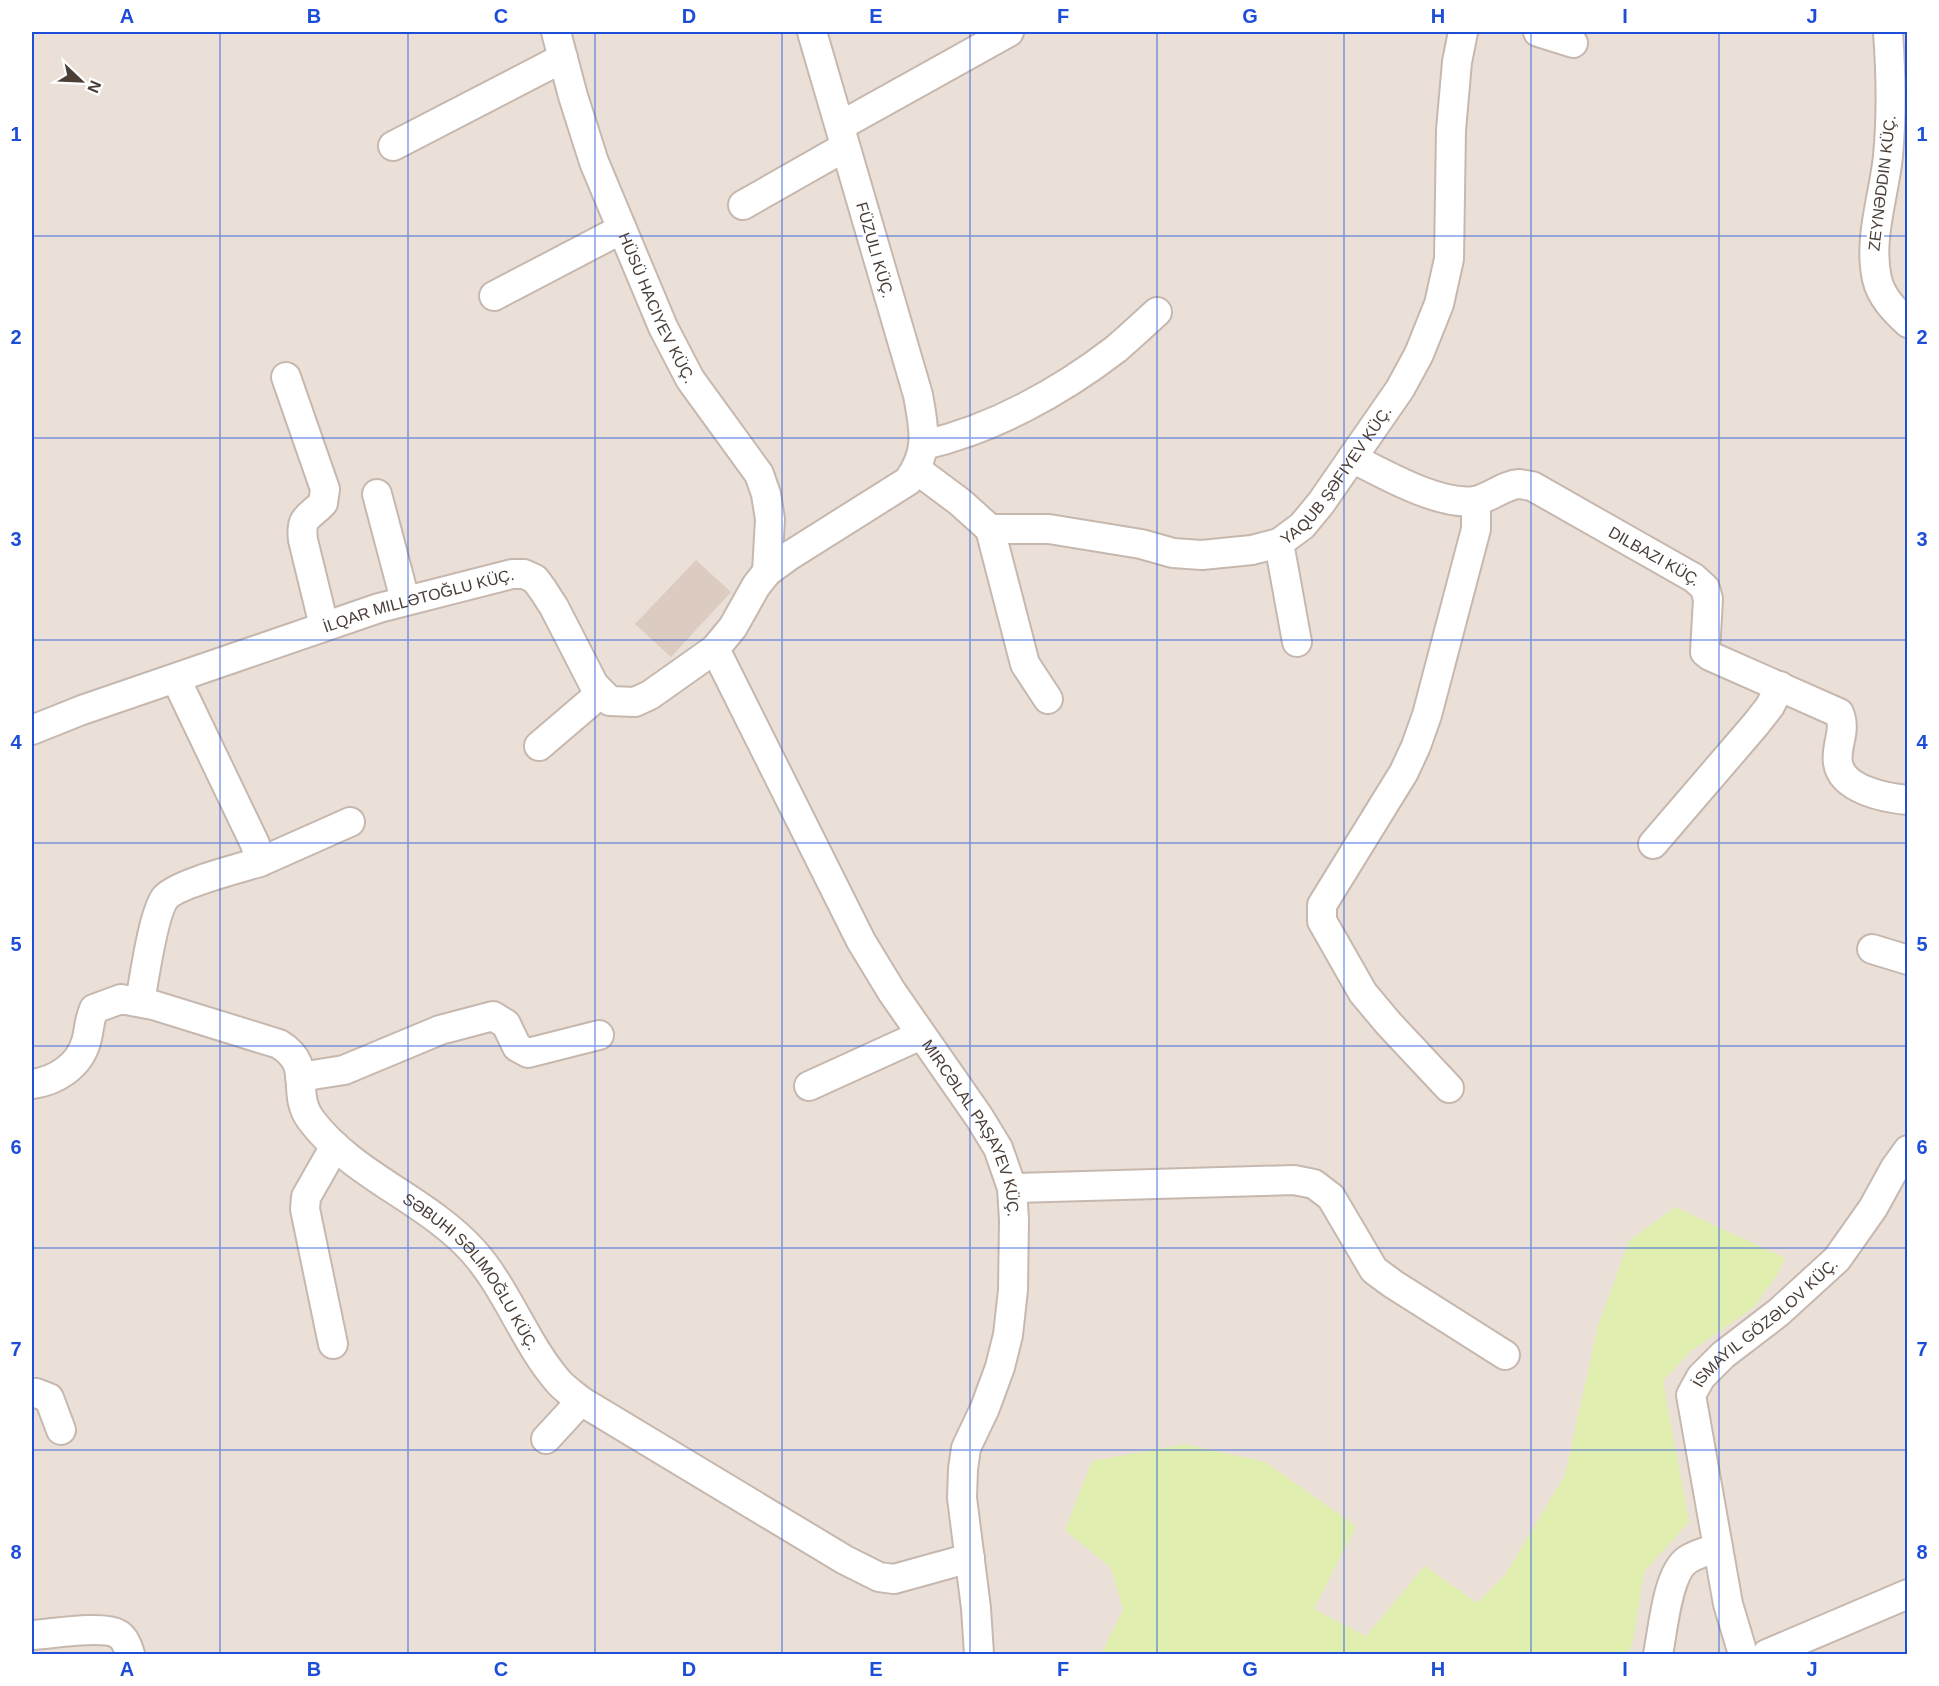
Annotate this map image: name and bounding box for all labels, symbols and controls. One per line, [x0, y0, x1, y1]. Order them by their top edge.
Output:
text: A [120, 5, 134, 27]
text: B [307, 5, 321, 27]
text: C [494, 5, 508, 27]
text: D [682, 5, 696, 27]
text: E [869, 5, 883, 27]
text: F [1057, 5, 1069, 27]
text: G [1242, 5, 1258, 27]
text: H [1431, 5, 1445, 27]
text: I [1622, 5, 1628, 27]
text: J [1806, 5, 1818, 27]
north arrow [51, 51, 111, 111]
text: N [84, 78, 104, 95]
street label: ZEYNƏDDIN KÜÇ. [1865, 114, 1899, 252]
text: 1 [10, 123, 22, 145]
text: 1 [1916, 123, 1928, 145]
street label: FÜZULI KÜÇ. [853, 200, 897, 300]
street label: HÜSÜ HACIYEV KÜÇ. [616, 230, 698, 386]
text: 2 [10, 326, 22, 348]
text: 2 [1916, 326, 1928, 348]
street label: YAQUB ŞƏFIYEV KÜÇ. [1277, 402, 1394, 548]
street label: DILBAZI KÜÇ. [1606, 523, 1705, 589]
text: 3 [10, 528, 22, 550]
text: 3 [1916, 528, 1928, 550]
street label: İLQAR MILLƏTOĞLU KÜÇ. [320, 565, 516, 635]
text: 4 [10, 731, 22, 753]
text: 4 [1916, 731, 1928, 753]
text: 5 [10, 933, 22, 955]
text: 5 [1916, 933, 1928, 955]
street label: MIRCƏLAL PAŞAYEV KÜÇ. [919, 1036, 1022, 1217]
text: 6 [10, 1136, 22, 1158]
text: 6 [1916, 1136, 1928, 1158]
street label: SƏBUHI SƏLIMOĞLU KÜÇ. [400, 1190, 542, 1353]
street label: İSMAYIL GÖZƏLOV KÜÇ. [1688, 1255, 1841, 1390]
text: 7 [10, 1338, 22, 1360]
text: 7 [1916, 1338, 1928, 1360]
text: 8 [10, 1541, 22, 1563]
text: 8 [1916, 1541, 1928, 1563]
text: A [120, 1658, 134, 1680]
text: B [307, 1658, 321, 1680]
text: C [494, 1658, 508, 1680]
text: D [682, 1658, 696, 1680]
text: E [869, 1658, 883, 1680]
text: F [1057, 1658, 1069, 1680]
text: G [1242, 1658, 1258, 1680]
text: H [1431, 1658, 1445, 1680]
text: I [1622, 1658, 1628, 1680]
text: J [1806, 1658, 1818, 1680]

